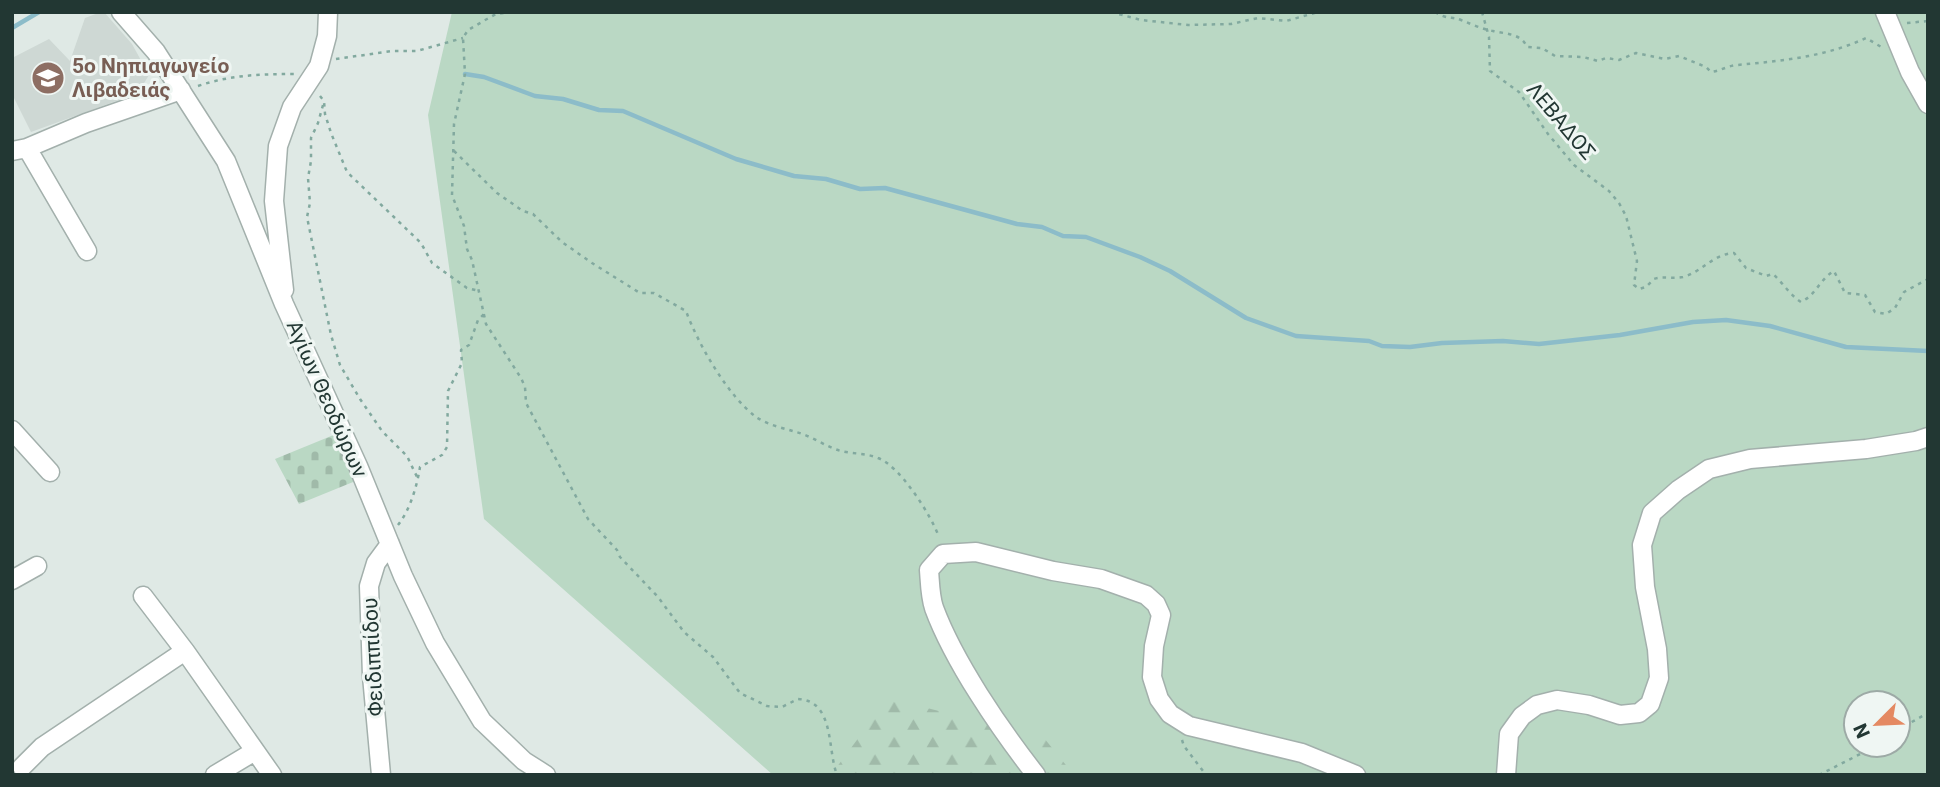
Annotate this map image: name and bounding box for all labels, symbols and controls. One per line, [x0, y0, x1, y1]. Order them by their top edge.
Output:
place label: 5ο Νηπιαγωγείο Λιβαδειάς [72, 54, 229, 102]
school or university icon: 5ο Νηπιαγωγείο Λιβαδειάς [29, 59, 67, 97]
street label: ΛΕΒΑΔΟΣ [1522, 77, 1600, 165]
street label: Αγίων Θεοδώρων [282, 317, 372, 481]
street label: Φειδιππίδου [358, 597, 388, 717]
north arrow [1842, 689, 1912, 759]
text: N [1849, 720, 1875, 742]

